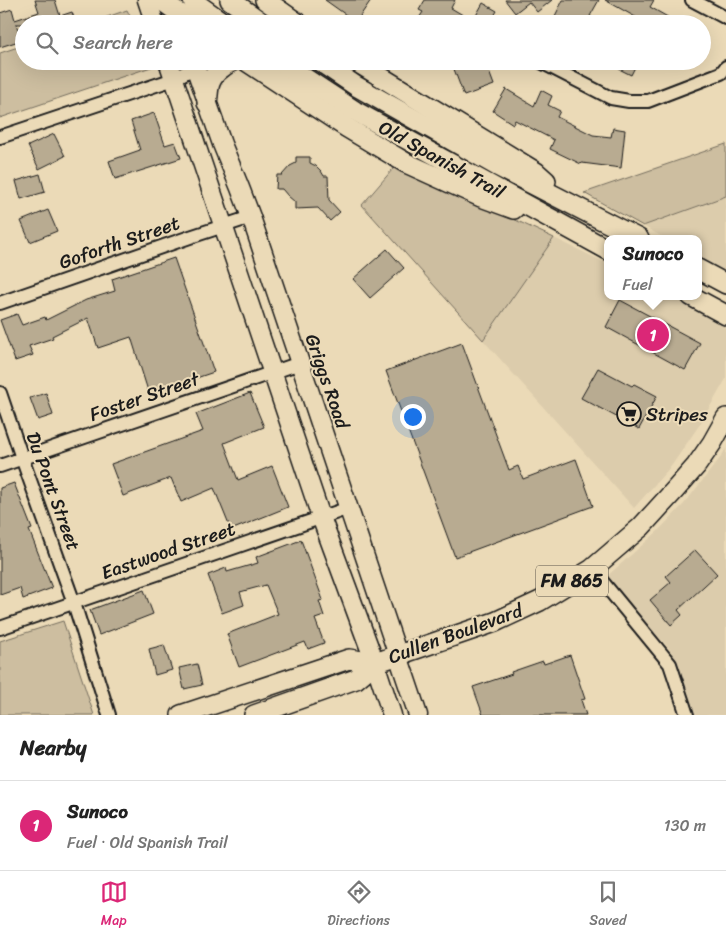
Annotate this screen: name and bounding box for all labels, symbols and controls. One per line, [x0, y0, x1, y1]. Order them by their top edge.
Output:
search box [15, 15, 711, 70]
text: Search here [73, 26, 173, 59]
icon: search [33, 29, 61, 57]
street label: Old Spanish Trail [372, 111, 512, 208]
street label: Goforth Street [54, 206, 184, 279]
popup [604, 235, 702, 300]
text: Sunoco [623, 237, 683, 270]
text: Fuel [623, 270, 653, 299]
pin: 1 [637, 316, 669, 354]
street label: Griggs Road [296, 329, 359, 434]
street label: Foster Street [85, 362, 205, 431]
place label: Stripes [646, 398, 708, 431]
supermarket icon: Stripes [616, 401, 642, 427]
your location [400, 404, 426, 430]
street label: Du Pont Street [17, 427, 90, 555]
street label: Eastwood Street [97, 512, 240, 589]
road number: FM 865 [536, 566, 608, 596]
street label: Cullen Boulevard [383, 593, 529, 673]
text: Nearby [20, 729, 86, 767]
text: Sunoco [67, 795, 128, 828]
text: 1 [33, 811, 39, 840]
text: 130 m [664, 811, 706, 840]
text: Fuel · Old Spanish Trail [67, 828, 228, 857]
tab: Map [100, 878, 128, 933]
tab: Directions [327, 878, 390, 933]
tab: Saved [589, 878, 626, 933]

